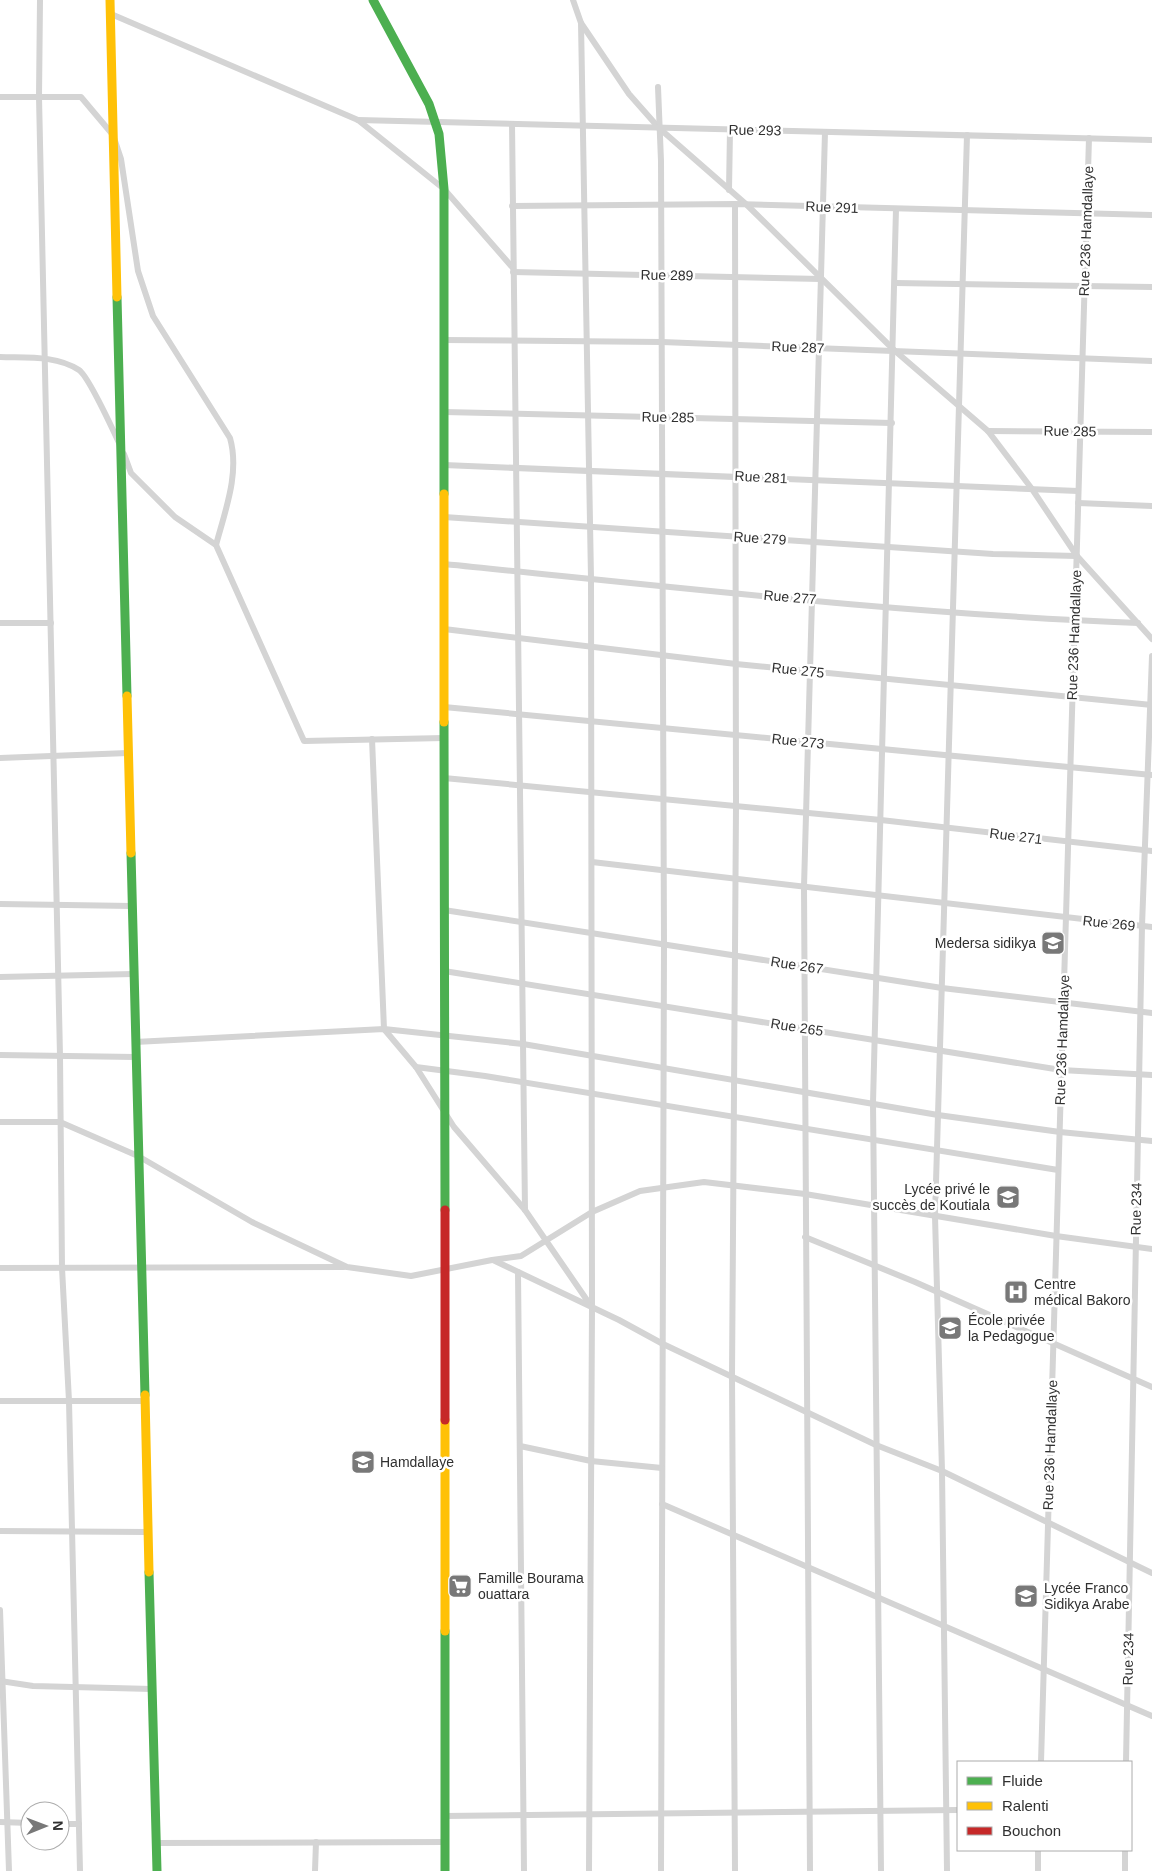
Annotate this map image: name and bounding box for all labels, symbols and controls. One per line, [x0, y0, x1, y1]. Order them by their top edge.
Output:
street label: Rue 293 [728, 122, 782, 138]
street label: Rue 236 Hamdallaye [1076, 165, 1096, 297]
street label: Rue 291 [805, 198, 859, 216]
street label: Rue 289 [640, 267, 694, 283]
street label: Rue 287 [771, 338, 825, 356]
street label: Rue 285 [641, 409, 695, 425]
street label: Rue 285 [1043, 423, 1097, 439]
street label: Rue 281 [734, 468, 788, 486]
street label: Rue 279 [733, 528, 787, 548]
street label: Rue 236 Hamdallaye [1064, 569, 1084, 701]
street label: Rue 277 [763, 587, 817, 607]
street label: Rue 275 [771, 659, 825, 681]
street label: Rue 273 [771, 730, 825, 752]
street label: Rue 271 [989, 825, 1043, 847]
street label: Rue 269 [1082, 912, 1136, 934]
school or university icon: Medersa sidikya [1040, 930, 1066, 956]
place label: Medersa sidikya [935, 935, 1036, 951]
street label: Rue 267 [770, 953, 825, 977]
street label: Rue 236 Hamdallaye [1052, 974, 1072, 1106]
street label: Rue 265 [770, 1015, 825, 1039]
place label: Lycée privé le succès de Koutiala [872, 1181, 990, 1213]
street label: Rue 234 [1128, 1182, 1144, 1236]
school or university icon: Lycée privé le succès de Koutiala [995, 1184, 1021, 1210]
place label: Centre médical Bakoro [1034, 1276, 1131, 1308]
hospital icon: Centre médical Bakoro [1003, 1279, 1029, 1305]
place label: École privée la Pedagogue [968, 1312, 1055, 1344]
school or university icon: École privée la Pedagogue [937, 1315, 963, 1341]
street label: Rue 236 Hamdallaye [1040, 1379, 1060, 1511]
school or university icon: Hamdallaye [350, 1449, 376, 1475]
place label: Hamdallaye [380, 1454, 454, 1470]
place label: Famille Bourama ouattara [478, 1570, 584, 1602]
supermarket icon: Famille Bourama ouattara [447, 1573, 473, 1599]
place label: Lycée Franco Sidikya Arabe [1044, 1580, 1130, 1612]
school or university icon: Lycée Franco Sidikya Arabe [1013, 1583, 1039, 1609]
street label: Rue 234 [1120, 1632, 1136, 1686]
legend [957, 1761, 1132, 1851]
text: Fluide [1002, 1772, 1043, 1789]
text: Ralenti [1002, 1797, 1049, 1814]
north arrow [20, 1801, 70, 1851]
text: N [50, 1821, 66, 1831]
text: Bouchon [1002, 1822, 1061, 1839]

